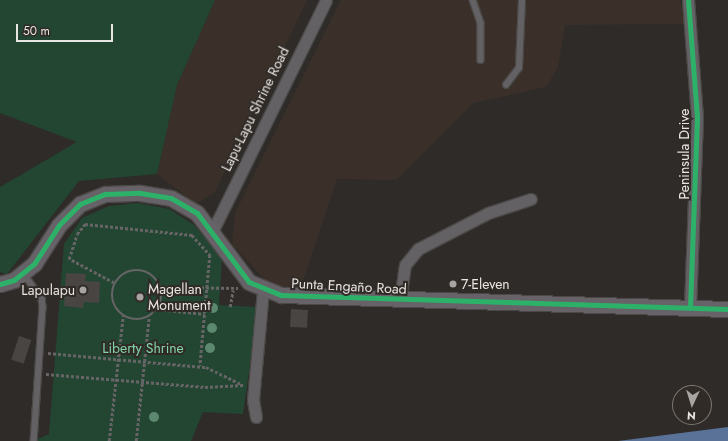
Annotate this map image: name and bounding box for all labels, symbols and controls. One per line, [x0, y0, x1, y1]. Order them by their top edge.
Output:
scale bar [18, 16, 115, 42]
text: 50 m [23, 22, 50, 40]
street label: Lapu-Lapu Shrine Road [218, 44, 292, 174]
street label: Peninsula Drive [676, 108, 692, 200]
street label: Punta Engaño Road [291, 275, 407, 297]
place label: 7-Eleven [461, 276, 510, 292]
marker: 7-Eleven [448, 279, 458, 289]
place label: Magellan Monument [148, 281, 211, 314]
place label: Lapulapu [21, 282, 75, 298]
marker: Lapulapu [78, 285, 88, 295]
marker: Magellan Monument [135, 292, 145, 302]
park label: Liberty Shrine [102, 340, 184, 356]
north arrow [672, 385, 712, 425]
text: N [686, 408, 696, 424]

